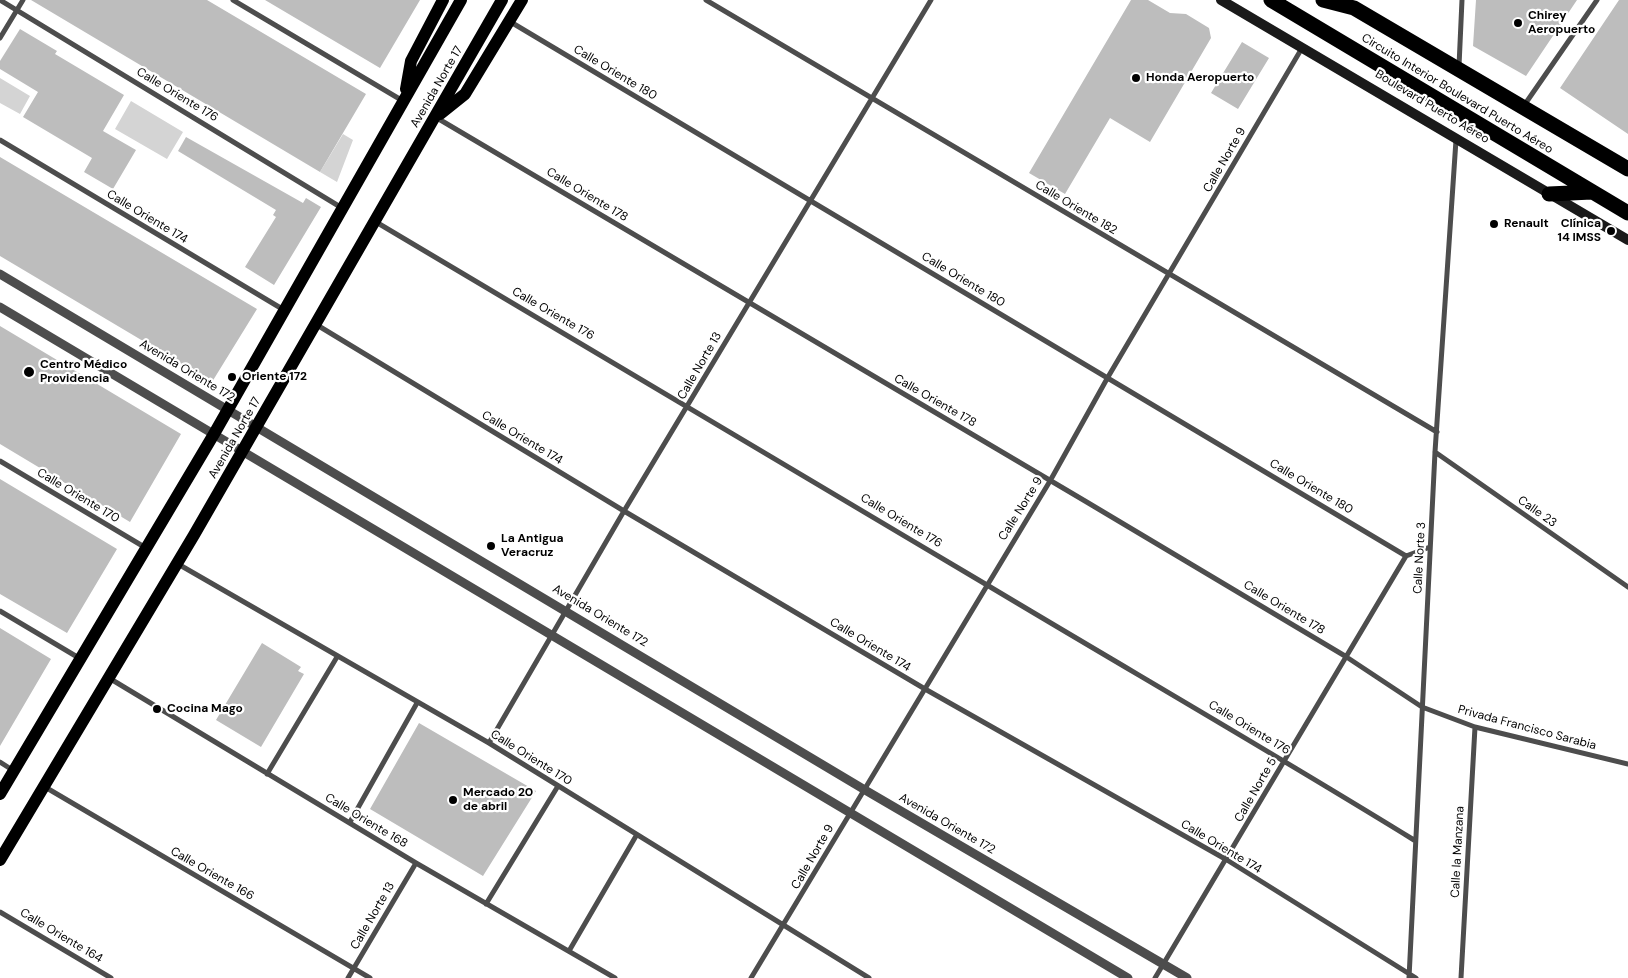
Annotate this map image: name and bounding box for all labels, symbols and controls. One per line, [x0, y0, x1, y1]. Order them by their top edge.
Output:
place label: Chirey Aeropuerto [1528, 9, 1595, 37]
marker: Chirey Aeropuerto [1512, 17, 1524, 29]
street label: Circuito Interior Boulevard Puerto Aéreo [1359, 31, 1555, 157]
street label: Calle Oriente 180 [571, 42, 659, 104]
street label: Avenida Norte 17 [408, 44, 466, 130]
street label: Calle Oriente 176 [134, 65, 220, 125]
street label: Boulevard Puerto Aéreo [1372, 67, 1492, 147]
place label: Honda Aeropuerto [1146, 71, 1254, 85]
marker: Honda Aeropuerto [1130, 72, 1142, 84]
street label: Calle Norte 9 [1201, 125, 1249, 195]
street label: Calle Oriente 178 [544, 165, 630, 225]
street label: Calle Oriente 182 [1032, 178, 1120, 238]
street label: Calle Oriente 174 [104, 187, 190, 247]
place label: Renault [1504, 217, 1549, 231]
place label: Clínica 14 IMSS [1558, 217, 1601, 245]
marker: Renault [1488, 218, 1500, 230]
marker: Clínica 14 IMSS [1605, 225, 1617, 237]
street label: Calle Oriente 180 [919, 249, 1007, 311]
street label: Calle Oriente 176 [509, 285, 597, 343]
street label: Calle Norte 13 [675, 330, 725, 402]
street label: Avenida Oriente 172 [137, 337, 237, 405]
place label: Centro Médico Providencia [40, 358, 127, 386]
marker: Centro Médico Providencia [22, 365, 36, 379]
place label: Oriente 172 [242, 370, 307, 384]
marker: Oriente 172 [226, 371, 238, 383]
street label: Calle Oriente 178 [891, 372, 979, 430]
street label: Avenida Norte 17 [206, 395, 264, 481]
street label: Calle Oriente 174 [479, 408, 565, 468]
street label: Calle Oriente 180 [1267, 456, 1355, 518]
street label: Calle Oriente 170 [34, 466, 122, 526]
street label: Calle Norte 9 [996, 474, 1046, 544]
street label: Calle Oriente 176 [858, 491, 944, 551]
street label: Calle 23 [1515, 493, 1559, 531]
street label: Calle Norte 3 [1411, 522, 1429, 594]
place label: La Antigua Veracruz [501, 532, 564, 560]
marker: La Antigua Veracruz [485, 540, 497, 552]
street label: Calle Oriente 178 [1241, 578, 1327, 638]
street label: Avenida Oriente 172 [550, 582, 650, 650]
street label: Calle Oriente 174 [827, 615, 913, 675]
street label: Calle Oriente 176 [1206, 698, 1292, 758]
place label: Cocina Mago [167, 702, 243, 716]
marker: Cocina Mago [151, 703, 163, 715]
street label: Privada Francisco Sarabia [1456, 703, 1598, 753]
street label: Calle Oriente 170 [488, 727, 574, 789]
street label: Calle Norte 5 [1232, 755, 1280, 825]
place label: Mercado 20 de abril [463, 786, 533, 814]
street label: Calle Oriente 168 [322, 791, 410, 851]
street label: Avenida Oriente 172 [896, 791, 998, 857]
marker: Mercado 20 de abril [447, 794, 459, 806]
street label: Calle la Manzana [1448, 806, 1468, 898]
street label: Calle Oriente 174 [1178, 817, 1264, 877]
street label: Calle Norte 9 [789, 822, 837, 892]
street label: Calle Oriente 166 [168, 844, 256, 904]
street label: Calle Norte 13 [348, 880, 398, 952]
street label: Calle Oriente 164 [17, 906, 105, 966]

